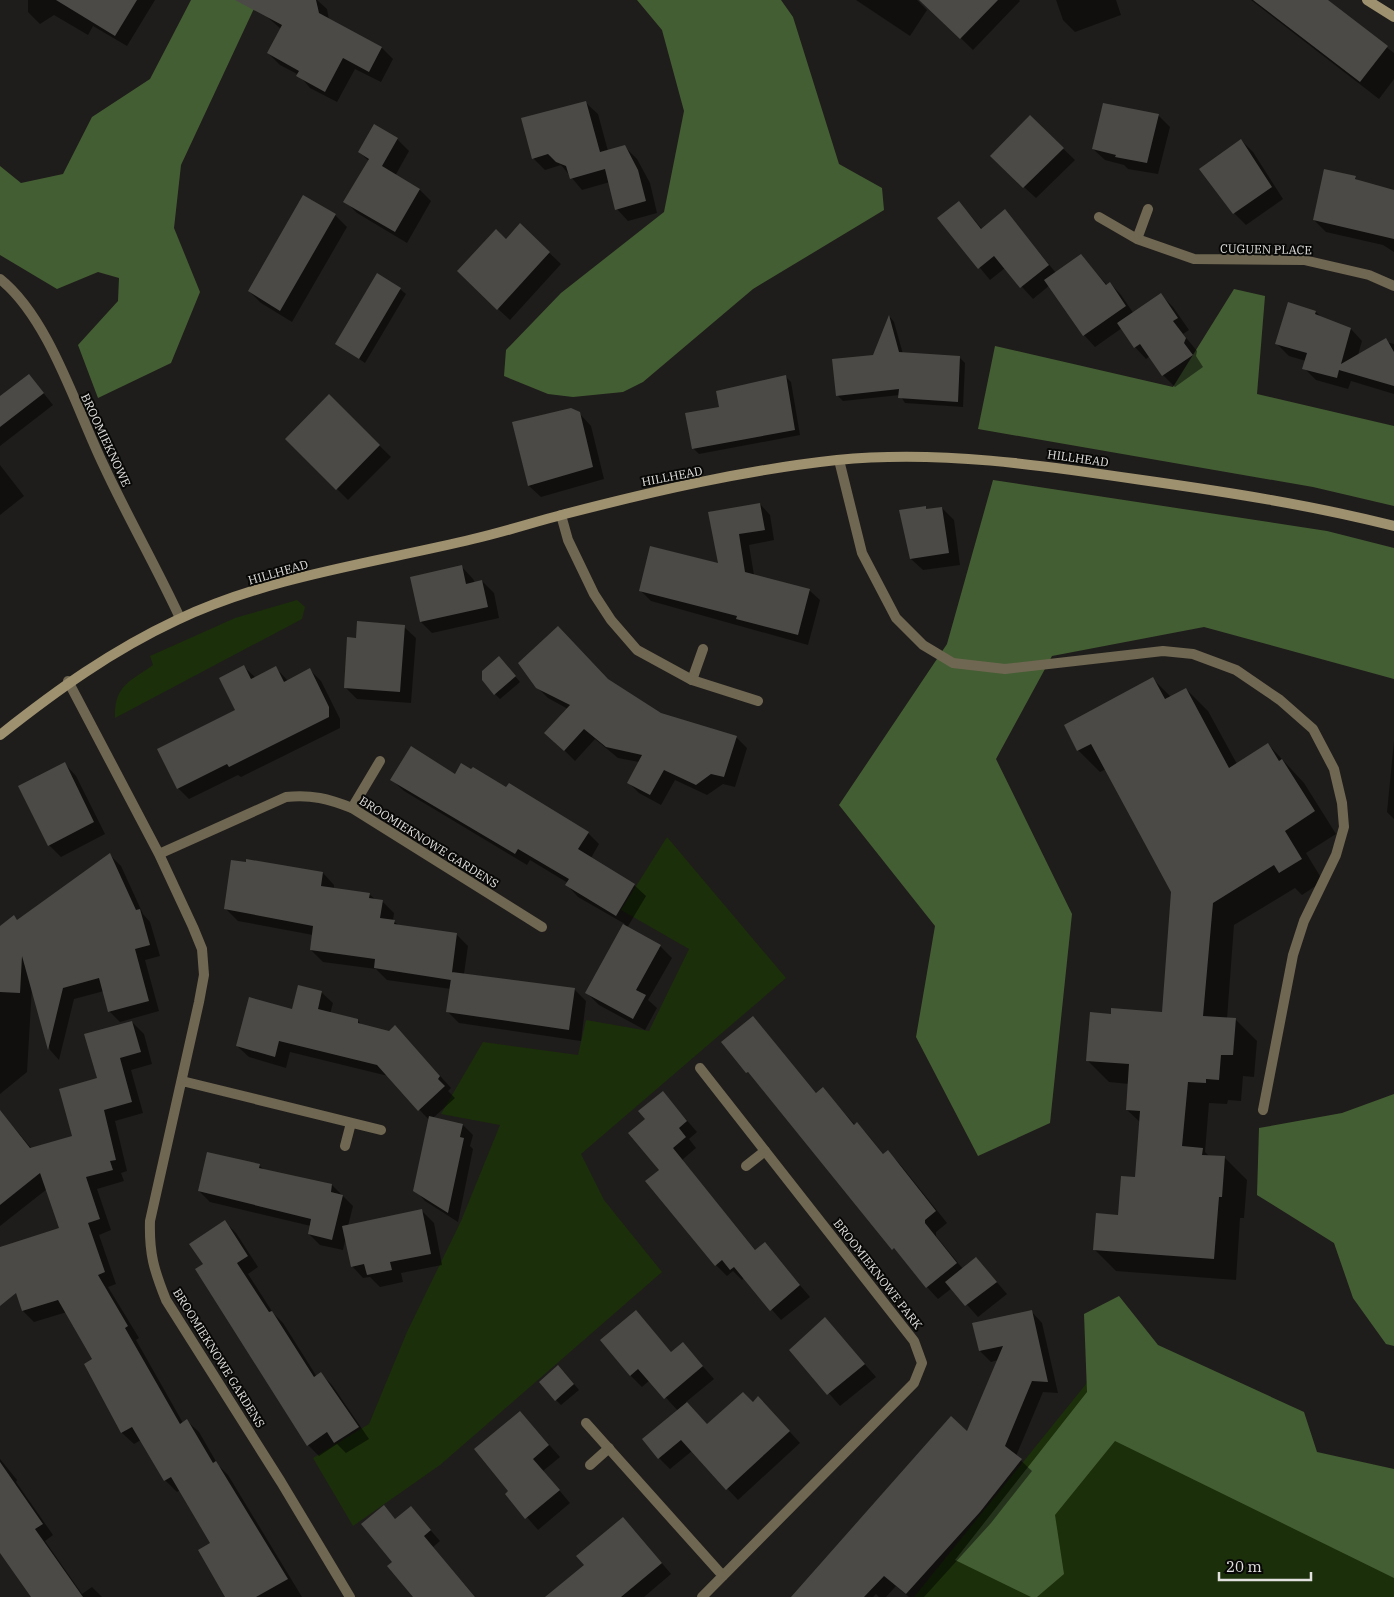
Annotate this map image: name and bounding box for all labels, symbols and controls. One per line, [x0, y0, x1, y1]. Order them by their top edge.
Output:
street label: CUGUEN PLACE [1220, 241, 1312, 257]
street label: BROOMIEKNOWE [78, 391, 134, 489]
street label: HILLHEAD [1046, 446, 1110, 470]
street label: HILLHEAD [640, 463, 704, 489]
street label: HILLHEAD [246, 556, 310, 588]
street label: BROOMIEKNOWE GARDENS [357, 793, 501, 891]
street label: BROOMIEKNOWE PARK [830, 1216, 926, 1332]
street label: BROOMIEKNOWE GARDENS [170, 1286, 268, 1430]
scale bar [1219, 1550, 1312, 1582]
text: 20 m [1226, 1557, 1262, 1576]

